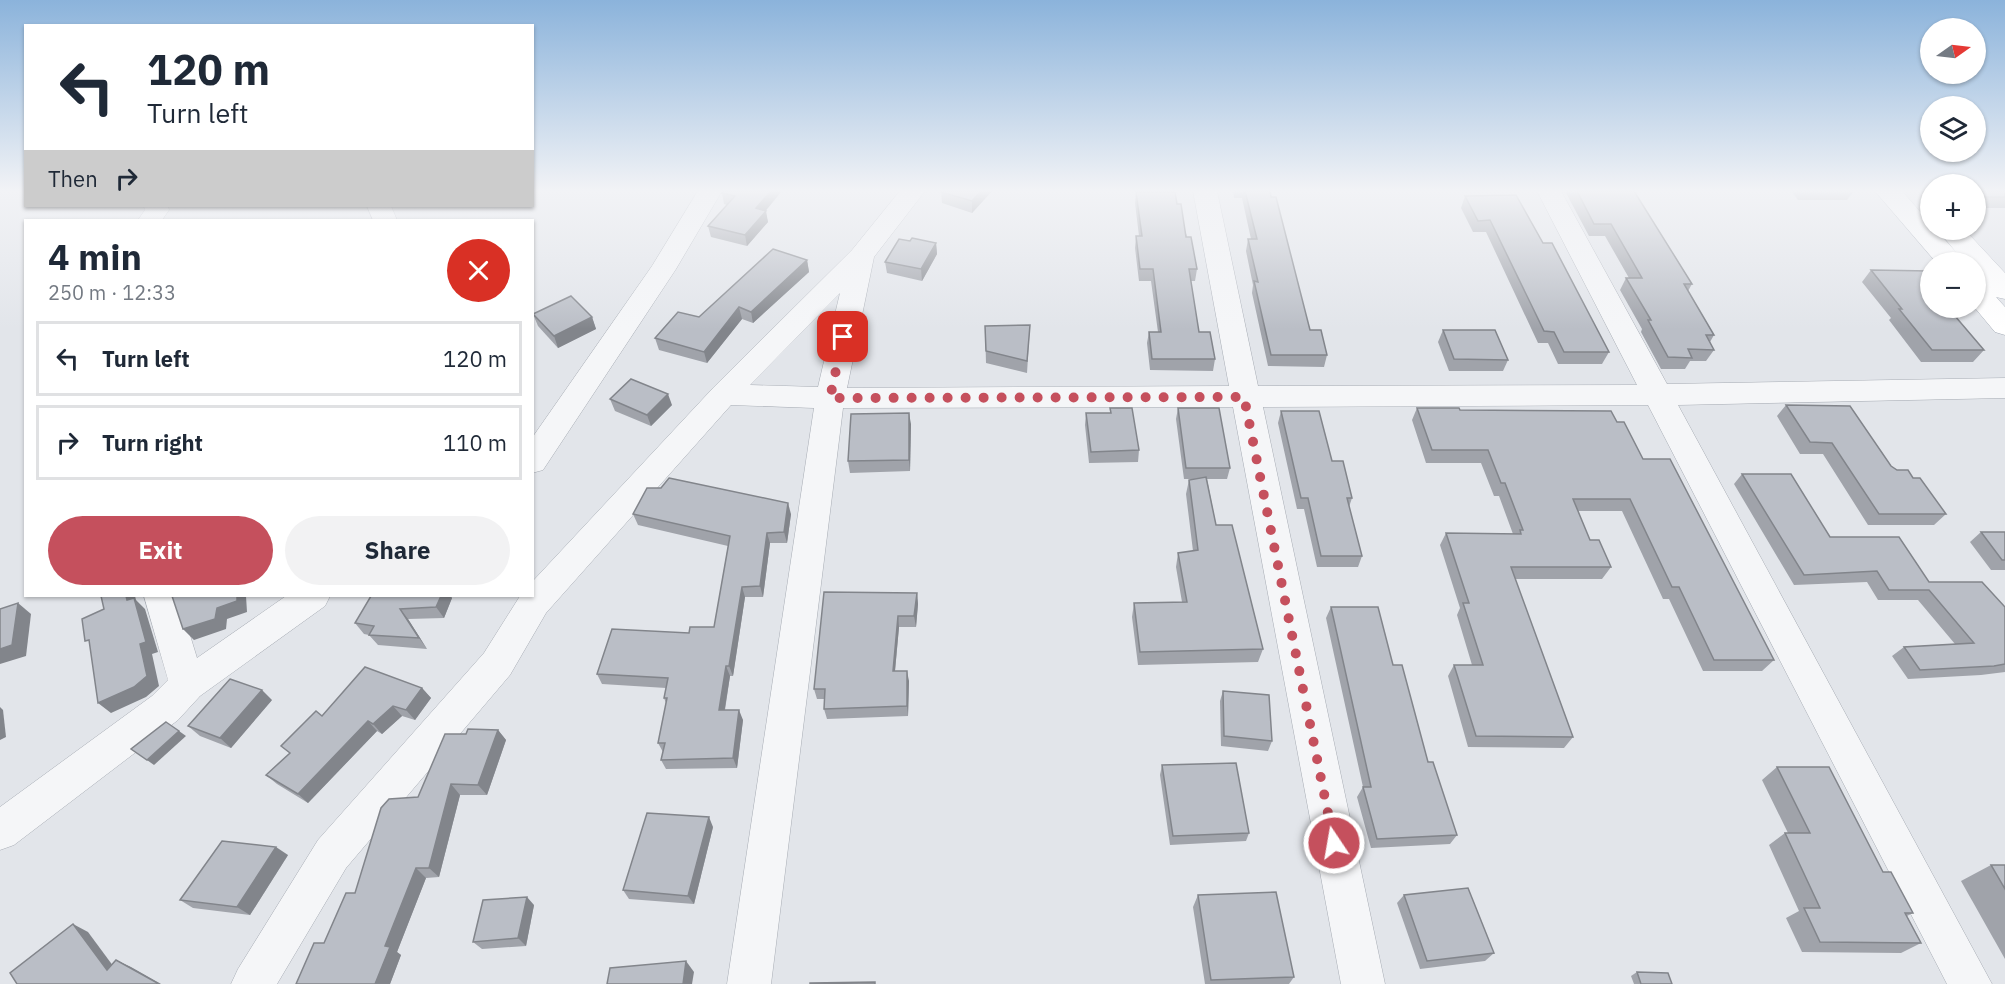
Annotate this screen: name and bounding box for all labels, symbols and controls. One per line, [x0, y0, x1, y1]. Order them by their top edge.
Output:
north arrow [1920, 18, 1986, 84]
map controls [1920, 18, 1986, 318]
text: 120 m [147, 42, 270, 97]
icon: left [48, 48, 126, 126]
text: Turn left [147, 95, 248, 130]
button: layers [1920, 96, 1986, 162]
icon: right [110, 162, 143, 195]
text: Then [48, 164, 98, 193]
button: + [1920, 174, 1986, 240]
text: 4 min [48, 233, 142, 280]
button: close [447, 239, 510, 302]
button: − [1920, 252, 1986, 318]
text: 250 m · 12:33 [48, 279, 176, 306]
pin [817, 311, 868, 362]
icon: arrive [826, 320, 859, 353]
icon: left [51, 342, 84, 375]
text: Turn left [102, 344, 190, 373]
text: 120 m [443, 344, 507, 373]
icon: right [51, 426, 84, 459]
text: Turn right [102, 428, 203, 457]
text: 110 m [443, 428, 507, 457]
button: Exit [48, 516, 273, 585]
button: Share [285, 516, 510, 585]
position arrow [1302, 811, 1366, 875]

